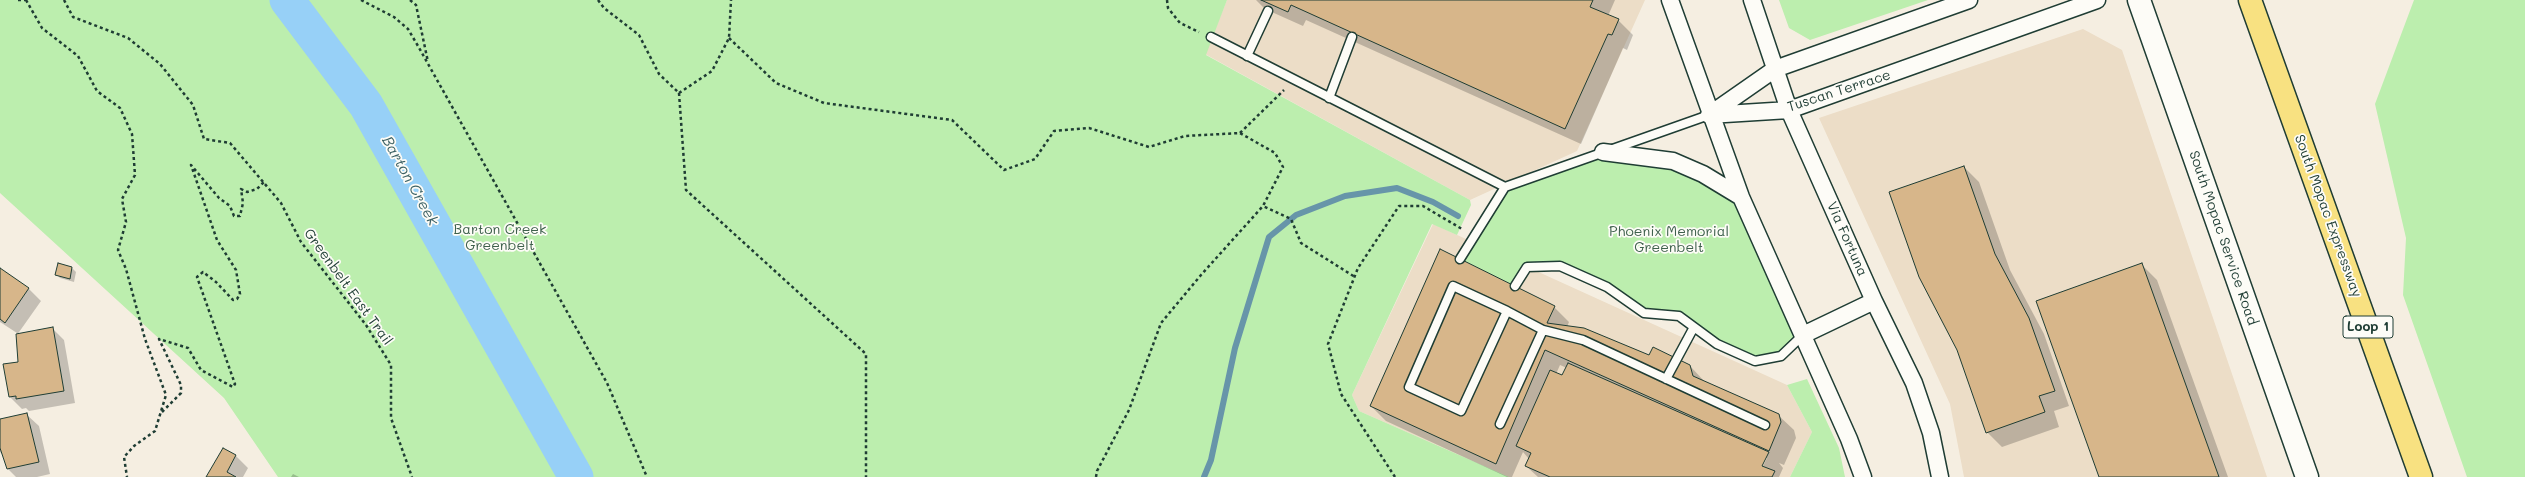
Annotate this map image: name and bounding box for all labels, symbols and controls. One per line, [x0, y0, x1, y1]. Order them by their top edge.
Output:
street label: Tuscan Terrace [1785, 66, 1893, 116]
street label: South Mopac Expressway [2291, 132, 2365, 300]
water label: Barton Creek [378, 133, 442, 229]
street label: South Mopac Service Road [2185, 149, 2261, 327]
street label: Via Fortuna [1823, 199, 1871, 279]
park label: Barton Creek Greenbelt [454, 222, 546, 254]
park label: Phoenix Memorial Greenbelt [1609, 224, 1729, 256]
street label: Greenbelt East Trail [300, 226, 396, 348]
road number: Loop 1 [2343, 316, 2393, 338]

